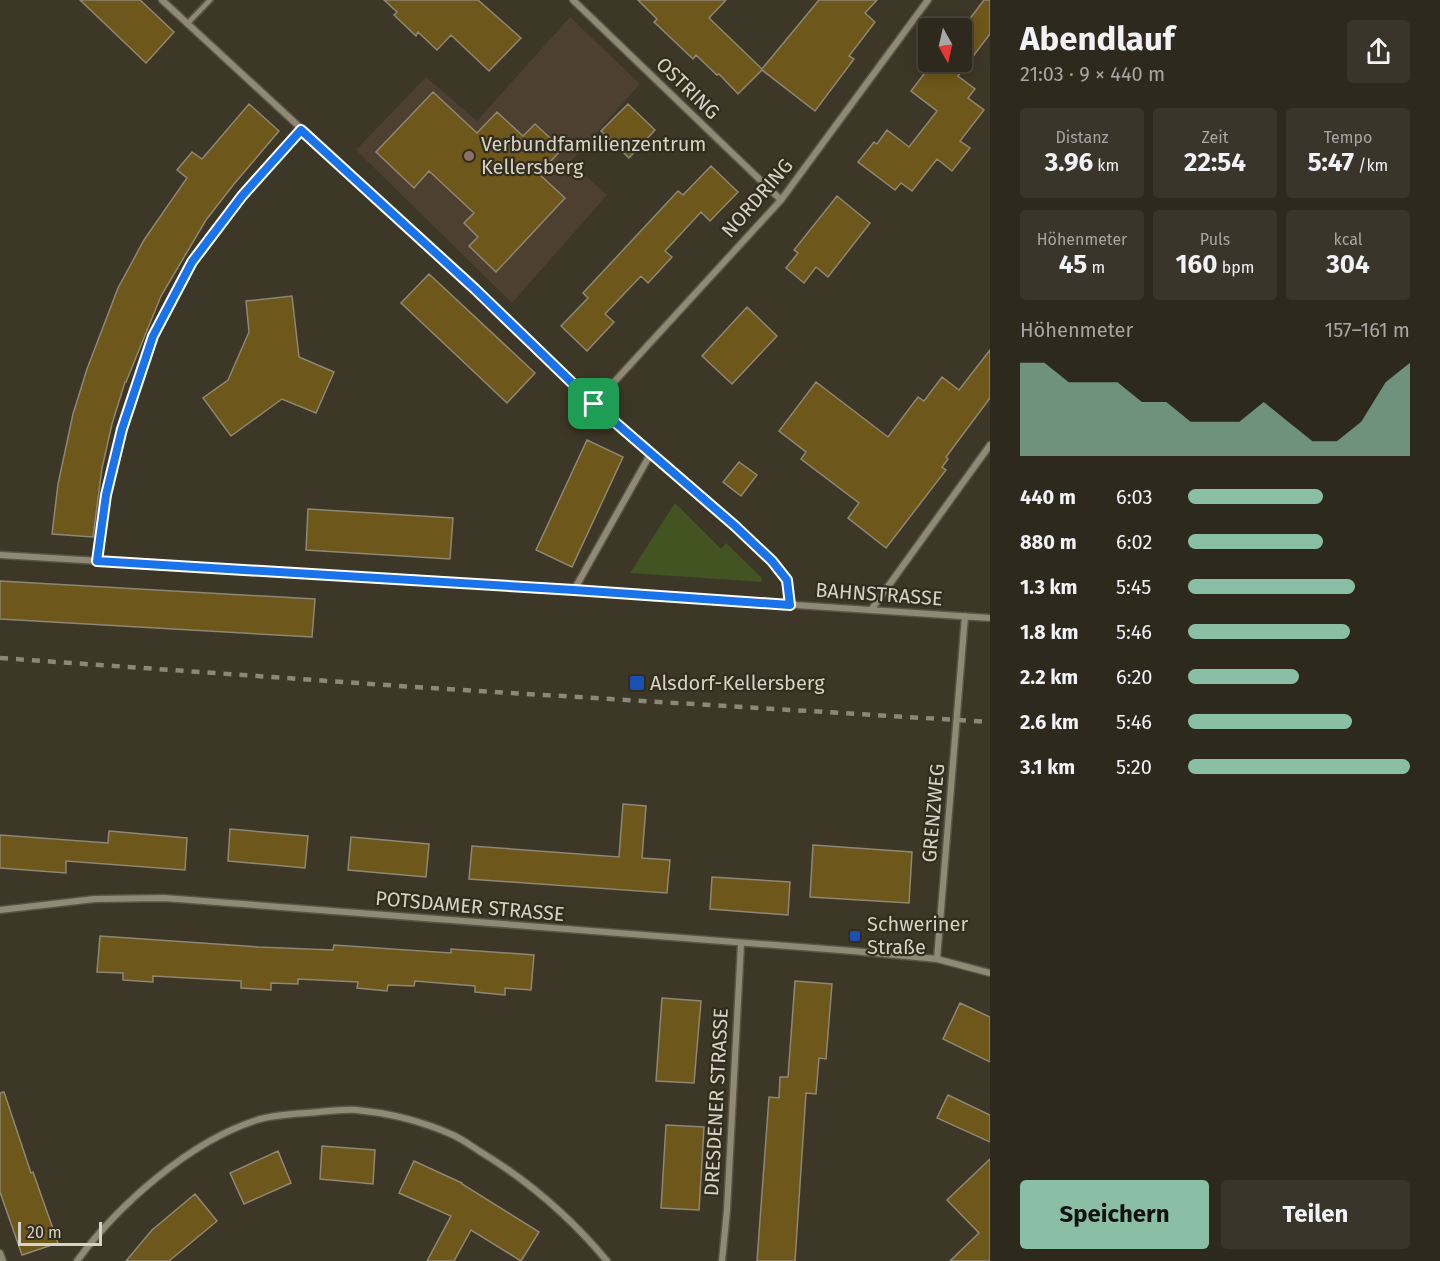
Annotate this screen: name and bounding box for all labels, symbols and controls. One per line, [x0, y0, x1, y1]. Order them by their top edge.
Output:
north arrow [918, 18, 972, 72]
map controls [918, 18, 972, 72]
text: Abendlauf [1020, 19, 1175, 59]
button: share [1347, 20, 1410, 83]
street label: OSTRING [651, 52, 725, 124]
text: 21:03 · 9 × 440 m [1020, 62, 1165, 86]
text: Distanz [1055, 128, 1109, 147]
text: Zeit [1201, 128, 1229, 147]
text: Tempo [1324, 128, 1372, 147]
place label: Verbundfamilienzentrum Kellersberg [481, 132, 706, 179]
text: 3.96 [1045, 147, 1093, 178]
text: 22:54 [1184, 147, 1246, 178]
text: 5:47 [1308, 147, 1354, 178]
marker: Verbundfamilienzentrum Kellersberg [462, 149, 476, 163]
street label: NORDRING [716, 154, 798, 242]
text: km [1093, 156, 1119, 175]
text: /km [1354, 156, 1388, 175]
text: Höhenmeter [1037, 230, 1127, 249]
text: Puls [1200, 230, 1230, 249]
text: kcal [1334, 230, 1362, 249]
text: 45 [1059, 249, 1087, 280]
text: 160 [1176, 249, 1217, 280]
text: 304 [1326, 249, 1370, 280]
text: m [1087, 258, 1105, 277]
text: bpm [1217, 258, 1254, 277]
text: Höhenmeter [1020, 318, 1133, 342]
text: 157–161 m [1324, 318, 1410, 342]
pin [568, 378, 619, 429]
icon: arrive [577, 387, 610, 420]
text: 440 m [1020, 485, 1076, 509]
text: 6:03 [1116, 485, 1152, 509]
text: 880 m [1020, 530, 1077, 554]
text: 6:02 [1116, 530, 1152, 554]
text: 1.3 km [1020, 575, 1077, 599]
text: 5:45 [1116, 575, 1151, 599]
street label: BAHNSTRASSE [815, 578, 943, 610]
text: 1.8 km [1020, 620, 1078, 644]
text: 5:46 [1116, 620, 1152, 644]
text: 2.2 km [1020, 665, 1078, 689]
text: 6:20 [1116, 665, 1153, 689]
place label: Alsdorf-Kellersberg [650, 671, 825, 695]
marker: Alsdorf-Kellersberg [628, 674, 646, 692]
text: 2.6 km [1020, 710, 1079, 734]
text: 5:46 [1116, 710, 1152, 734]
text: 3.1 km [1020, 755, 1075, 779]
text: 5:20 [1116, 755, 1152, 779]
street label: GRENZWEG [917, 763, 949, 863]
street label: POTSDAMER STRASSE [374, 886, 566, 926]
place label: Schweriner Straße [867, 912, 968, 959]
marker: Schweriner Straße [848, 929, 862, 943]
street label: DRESDENER STRASSE [699, 1007, 733, 1197]
button: Speichern [1020, 1180, 1209, 1249]
button: Teilen [1221, 1180, 1410, 1249]
scale bar [18, 1219, 102, 1246]
text: 20 m [27, 1223, 62, 1242]

